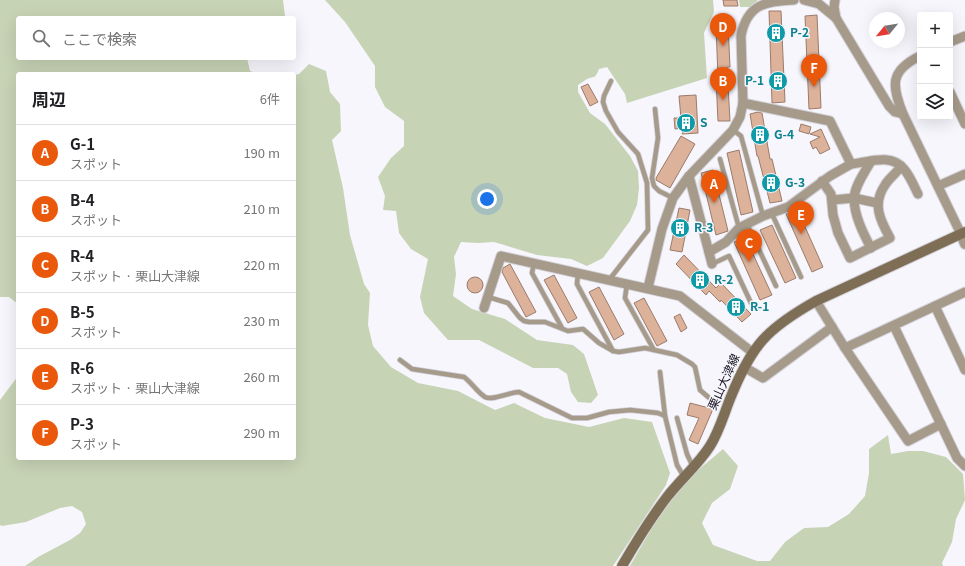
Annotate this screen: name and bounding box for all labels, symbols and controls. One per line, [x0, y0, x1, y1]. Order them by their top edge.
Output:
north arrow [869, 12, 905, 48]
map controls [917, 12, 953, 120]
button: + [917, 12, 953, 48]
pin: D [710, 13, 736, 46]
search box [16, 16, 296, 60]
building icon: P-2 [765, 22, 787, 44]
place label: P-2 [790, 23, 809, 40]
icon: search [30, 27, 52, 49]
text: ここで検索 [62, 28, 137, 49]
button: − [917, 48, 953, 84]
pin: F [801, 54, 827, 87]
pin: B [710, 67, 736, 100]
building icon: P-1 [767, 70, 789, 92]
place label: P-1 [745, 71, 764, 88]
button: layers [917, 84, 953, 120]
text: 周辺 [32, 86, 66, 111]
text: 6件 [260, 89, 280, 108]
building icon: S [675, 112, 697, 134]
place label: S [700, 113, 708, 130]
building icon: G-4 [749, 124, 771, 146]
place label: G-4 [774, 125, 794, 142]
text: G-1 [70, 133, 95, 154]
text: A [41, 143, 49, 162]
text: 190 m [243, 143, 280, 162]
text: スポット [70, 154, 122, 173]
pin: A [701, 170, 727, 203]
building icon: G-3 [760, 172, 782, 194]
place label: G-3 [785, 173, 805, 190]
text: B-4 [70, 189, 95, 210]
your location [477, 189, 497, 209]
text: B [41, 199, 49, 218]
text: 210 m [243, 199, 280, 218]
pin: E [788, 201, 814, 234]
text: スポット [70, 210, 122, 229]
building icon: R-3 [669, 217, 691, 239]
place label: R-3 [694, 218, 713, 235]
pin: C [736, 229, 762, 262]
text: R-4 [70, 245, 94, 266]
text: C [41, 255, 49, 274]
text: 220 m [243, 255, 280, 274]
text: スポット · 栗山大津線 [70, 266, 200, 285]
building icon: R-2 [689, 269, 711, 291]
place label: R-2 [714, 270, 733, 287]
building icon: R-1 [725, 296, 747, 318]
place label: R-1 [750, 297, 769, 314]
text: B-5 [70, 301, 95, 322]
text: D [40, 311, 50, 330]
text: 230 m [243, 311, 280, 330]
text: スポット [70, 322, 122, 341]
street label: 栗山大津線 [703, 351, 743, 412]
text: R-6 [70, 357, 94, 378]
text: E [41, 367, 49, 386]
text: 260 m [243, 367, 280, 386]
text: スポット · 栗山大津線 [70, 378, 200, 397]
text: P-3 [70, 413, 94, 434]
text: F [41, 423, 49, 442]
text: 290 m [243, 423, 280, 442]
text: スポット [70, 434, 122, 453]

